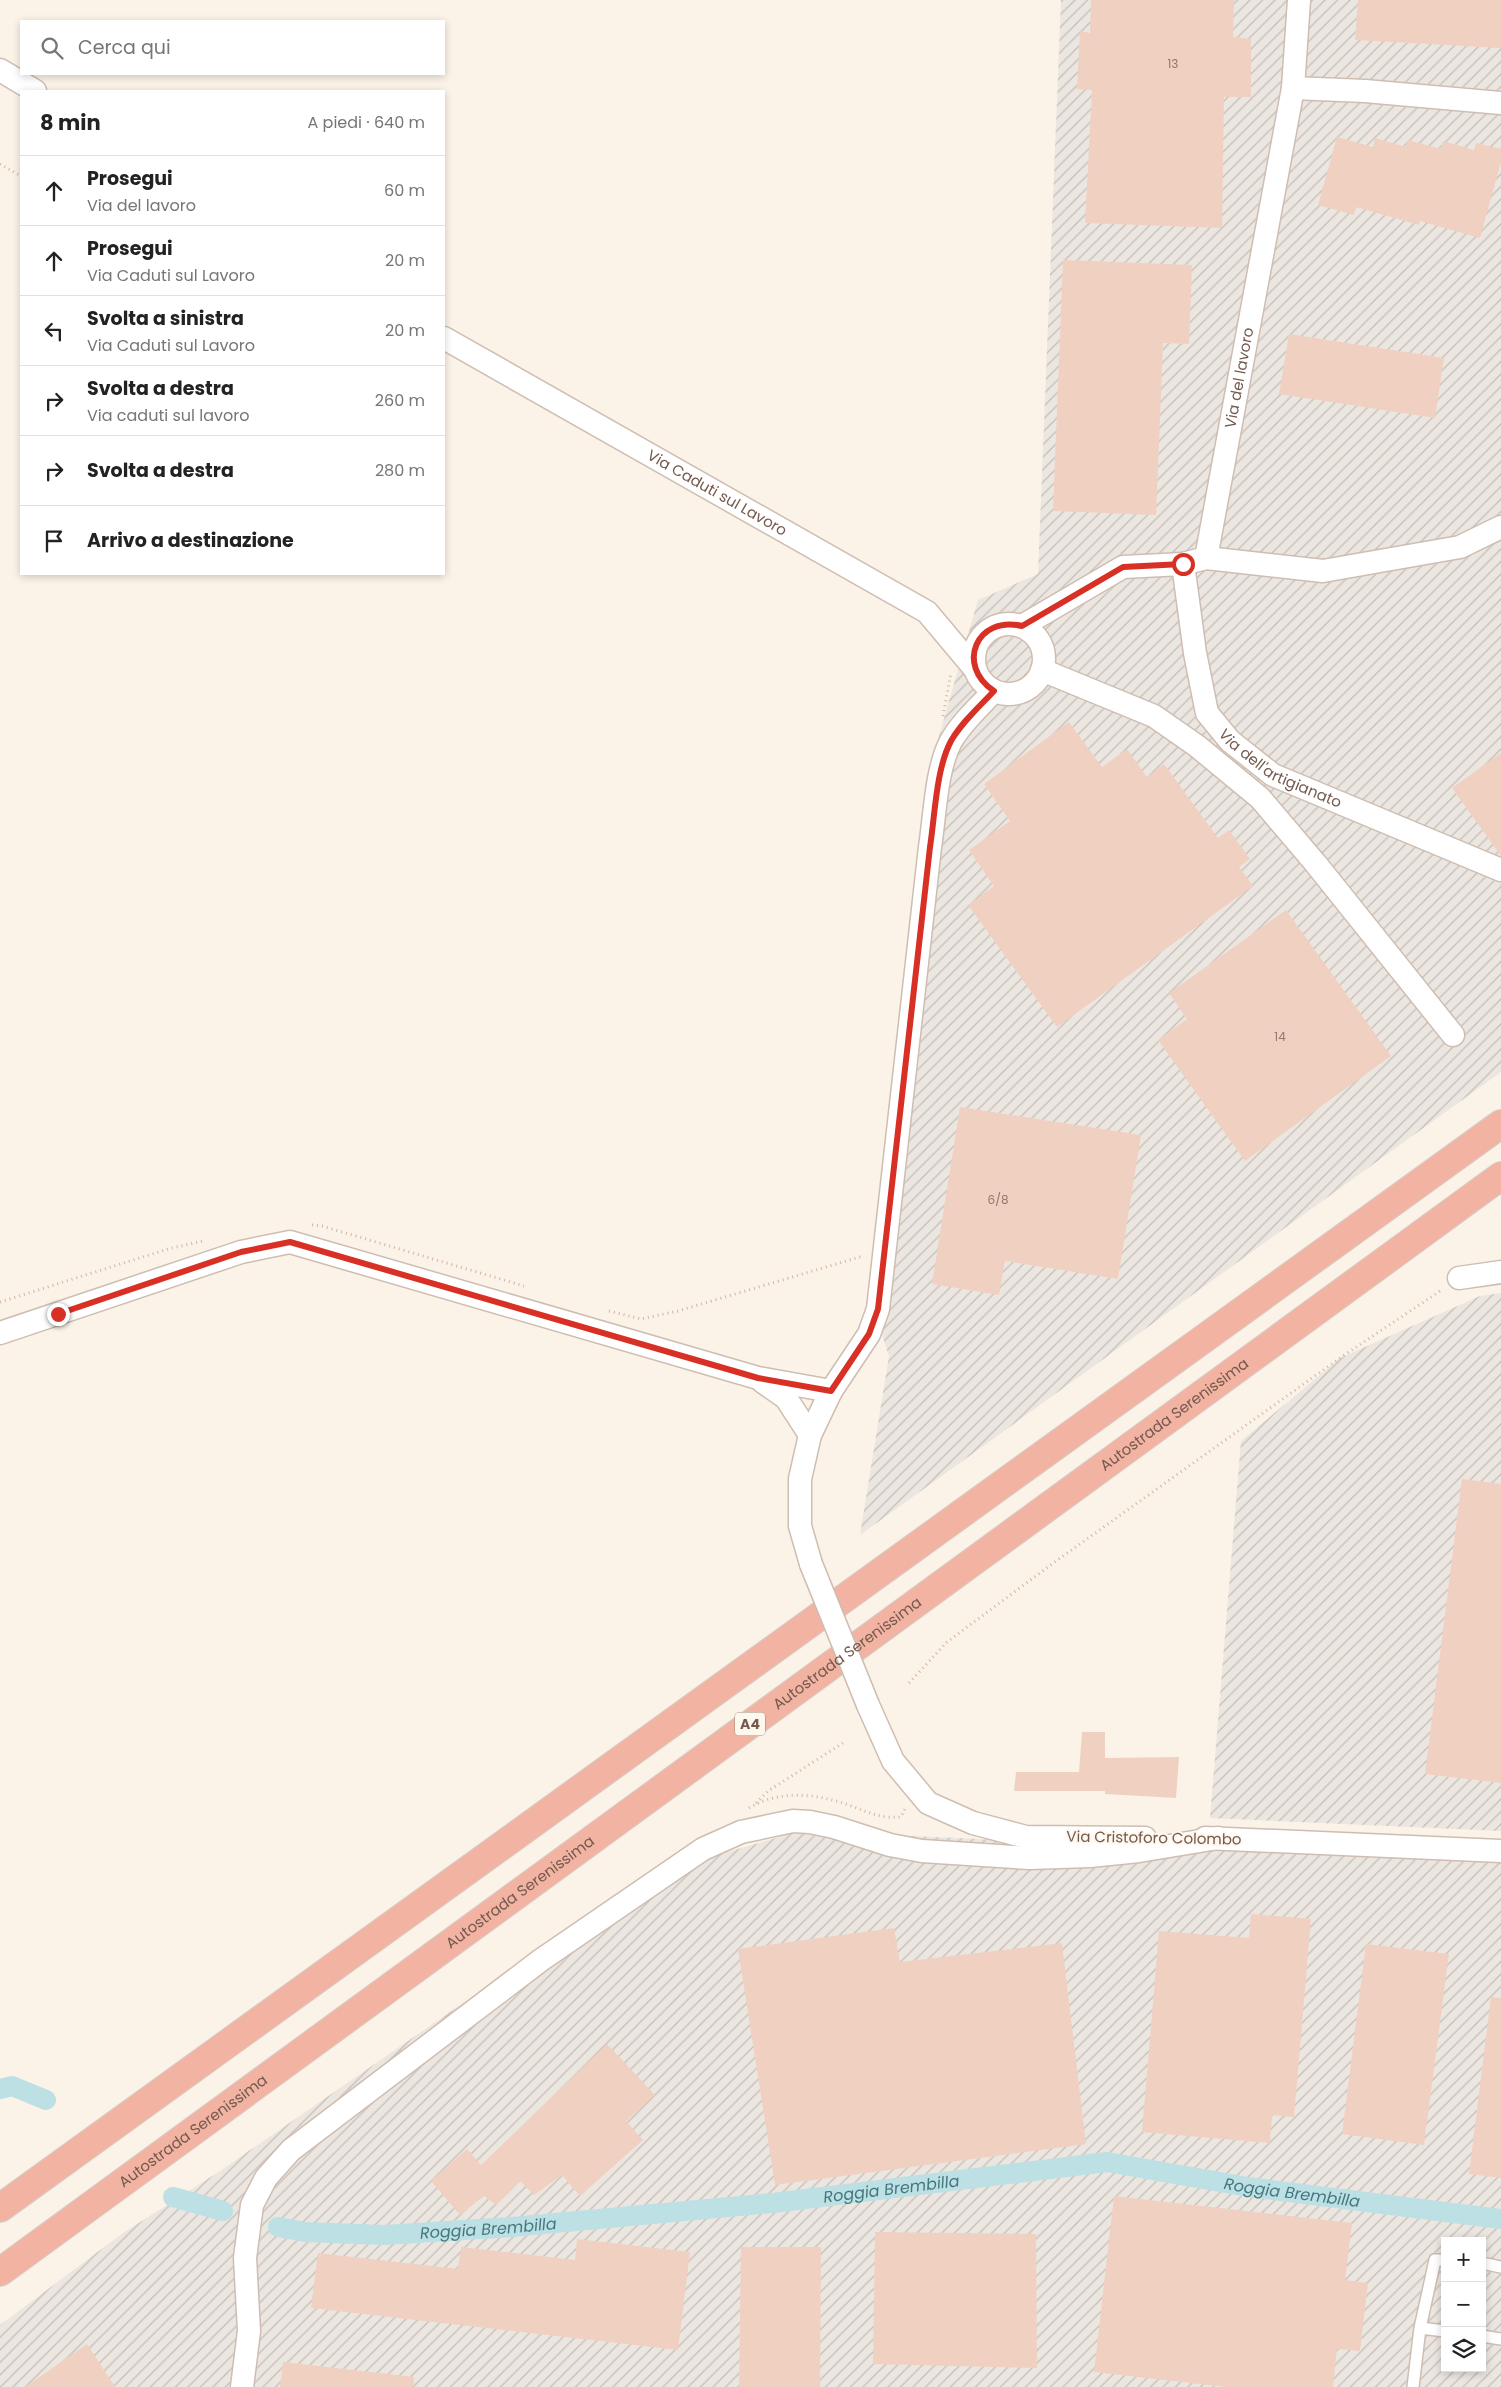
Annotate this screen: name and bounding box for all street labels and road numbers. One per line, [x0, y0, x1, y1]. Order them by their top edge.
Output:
street label: Via del lavoro [1219, 326, 1258, 430]
street label: Via Caduti sul Lavoro [644, 444, 791, 541]
street label: Via dell'artigianato [1214, 724, 1345, 812]
street label: Autostrada Serenissima [1095, 1353, 1253, 1476]
street label: Autostrada Serenissima [768, 1592, 926, 1714]
road number: A4 [735, 1712, 765, 1736]
street label: Via Cristoforo Colombo [1066, 1825, 1242, 1850]
street label: Autostrada Serenissima [441, 1830, 598, 1953]
street label: Autostrada Serenissima [114, 2069, 271, 2192]

